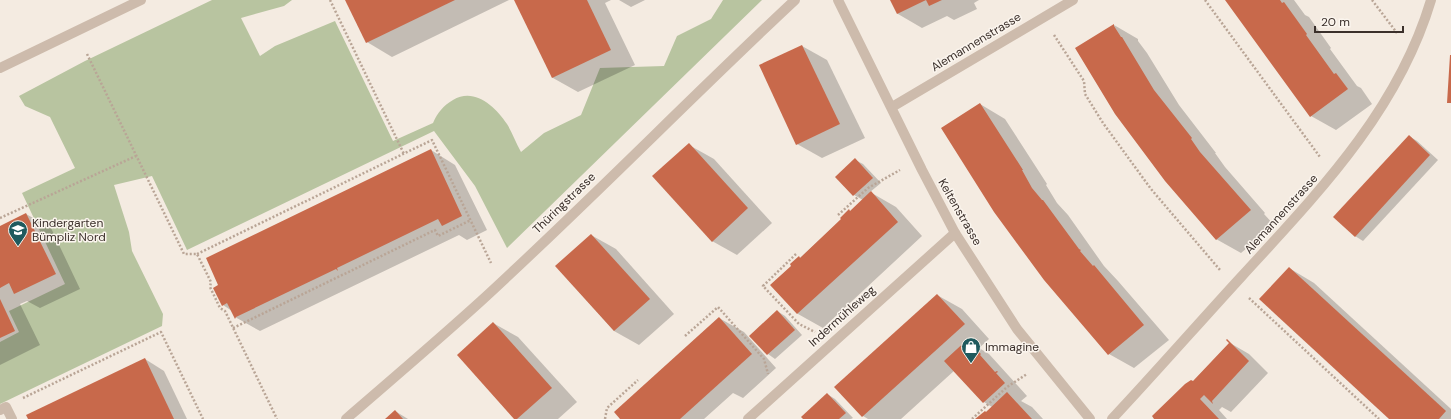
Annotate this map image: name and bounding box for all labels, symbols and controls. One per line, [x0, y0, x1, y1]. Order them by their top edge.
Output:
scale bar [1315, 8, 1403, 34]
street label: Alemannenstrasse [928, 9, 1024, 75]
text: 20 m [1321, 14, 1350, 30]
street label: Thüringstrasse [529, 169, 599, 237]
street label: Alemannenstrasse [1241, 170, 1321, 257]
street label: Keltenstrasse [934, 176, 986, 248]
place label: Kindergarten Bümpliz Nord [32, 215, 106, 245]
school or university icon: Kindergarten Bümpliz Nord [7, 219, 29, 247]
street label: Indermühleweg [805, 282, 879, 350]
shop icon: Immagine [960, 336, 982, 364]
place label: Immagine [985, 339, 1039, 355]

